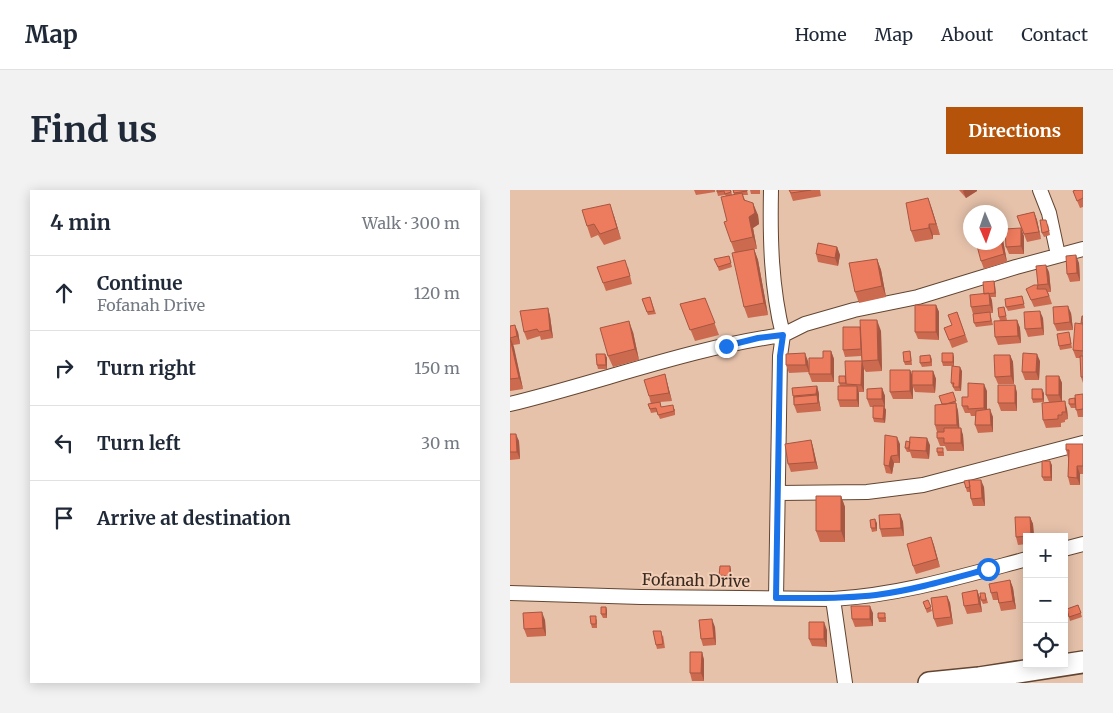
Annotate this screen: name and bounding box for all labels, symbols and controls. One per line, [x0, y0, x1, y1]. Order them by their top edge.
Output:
text: Map [25, 19, 78, 50]
text: Home [795, 23, 847, 46]
text: Map [875, 23, 913, 46]
text: About [941, 23, 993, 46]
text: Contact [1021, 23, 1088, 46]
button: Directions [946, 107, 1083, 154]
text: Find us [30, 108, 157, 152]
north arrow [963, 205, 1008, 250]
text: 4 min [50, 209, 111, 236]
text: Walk · 300 m [362, 213, 460, 233]
text: Continue [97, 271, 183, 295]
icon: ahead [50, 279, 78, 307]
text: 120 m [414, 283, 460, 303]
text: Fofanah Drive [97, 295, 205, 315]
route end [715, 335, 738, 358]
icon: right [50, 354, 78, 382]
text: Turn right [97, 356, 196, 380]
text: 150 m [414, 358, 460, 378]
icon: left [50, 429, 78, 457]
text: Turn left [97, 431, 181, 455]
text: 30 m [421, 433, 460, 453]
icon: arrive [50, 504, 78, 532]
text: Arrive at destination [97, 506, 291, 530]
map controls [1023, 533, 1068, 668]
button: + [1023, 533, 1068, 578]
route start [977, 558, 1000, 581]
street label: Fofanah Drive [642, 569, 750, 591]
button: − [1023, 578, 1068, 623]
button: locate [1023, 623, 1068, 668]

